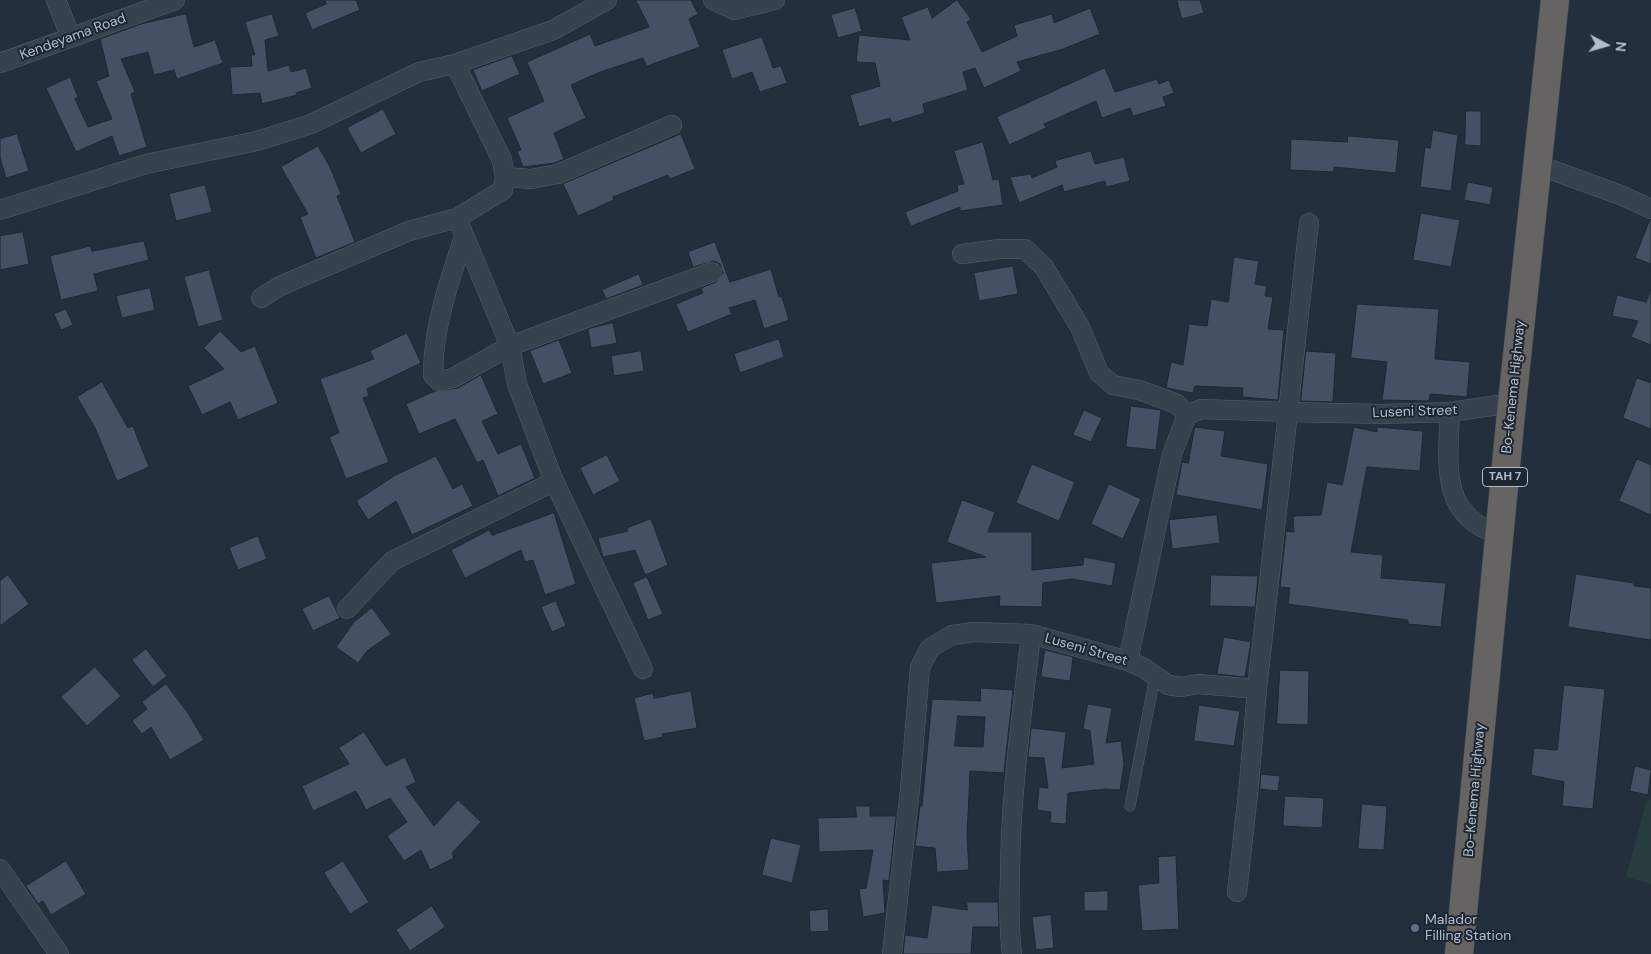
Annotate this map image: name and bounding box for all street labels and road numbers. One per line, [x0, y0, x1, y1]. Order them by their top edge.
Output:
street label: Kendeyama Road [18, 10, 128, 64]
street label: Bo-Kenema Highway [1499, 319, 1529, 455]
street label: Luseni Street [1372, 402, 1458, 422]
road number: TAH 7 [1482, 468, 1528, 487]
street label: Luseni Street [1043, 630, 1129, 670]
street label: Bo-Kenema Highway [1461, 722, 1489, 858]

